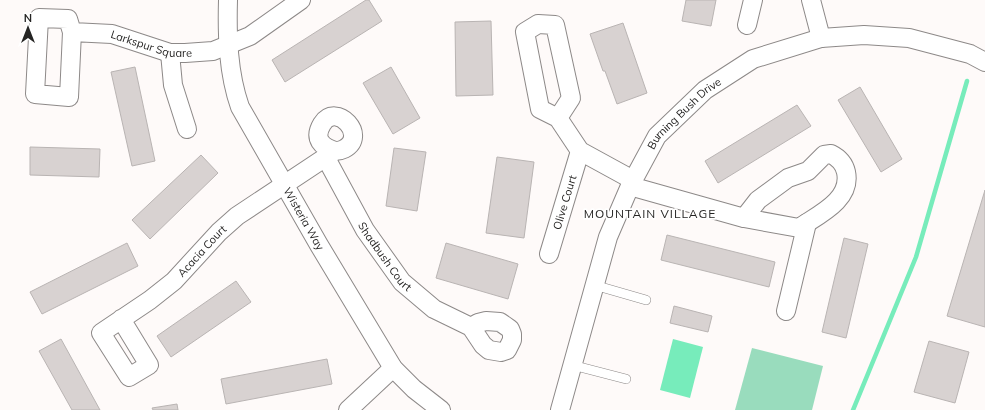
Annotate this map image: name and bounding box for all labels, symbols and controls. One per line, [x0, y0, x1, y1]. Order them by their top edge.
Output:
north arrow [8, 8, 48, 48]
text: N [24, 11, 32, 25]
street label: Larkspur Square [109, 27, 192, 60]
street label: Burning Bush Drive [644, 75, 724, 152]
street label: Olive Court [550, 173, 579, 231]
street label: Wisteria Way [280, 185, 328, 253]
district label: MOUNTAIN VILLAGE [584, 206, 716, 221]
street label: Shadbush Court [355, 220, 415, 294]
street label: Acacia Court [174, 222, 229, 280]

